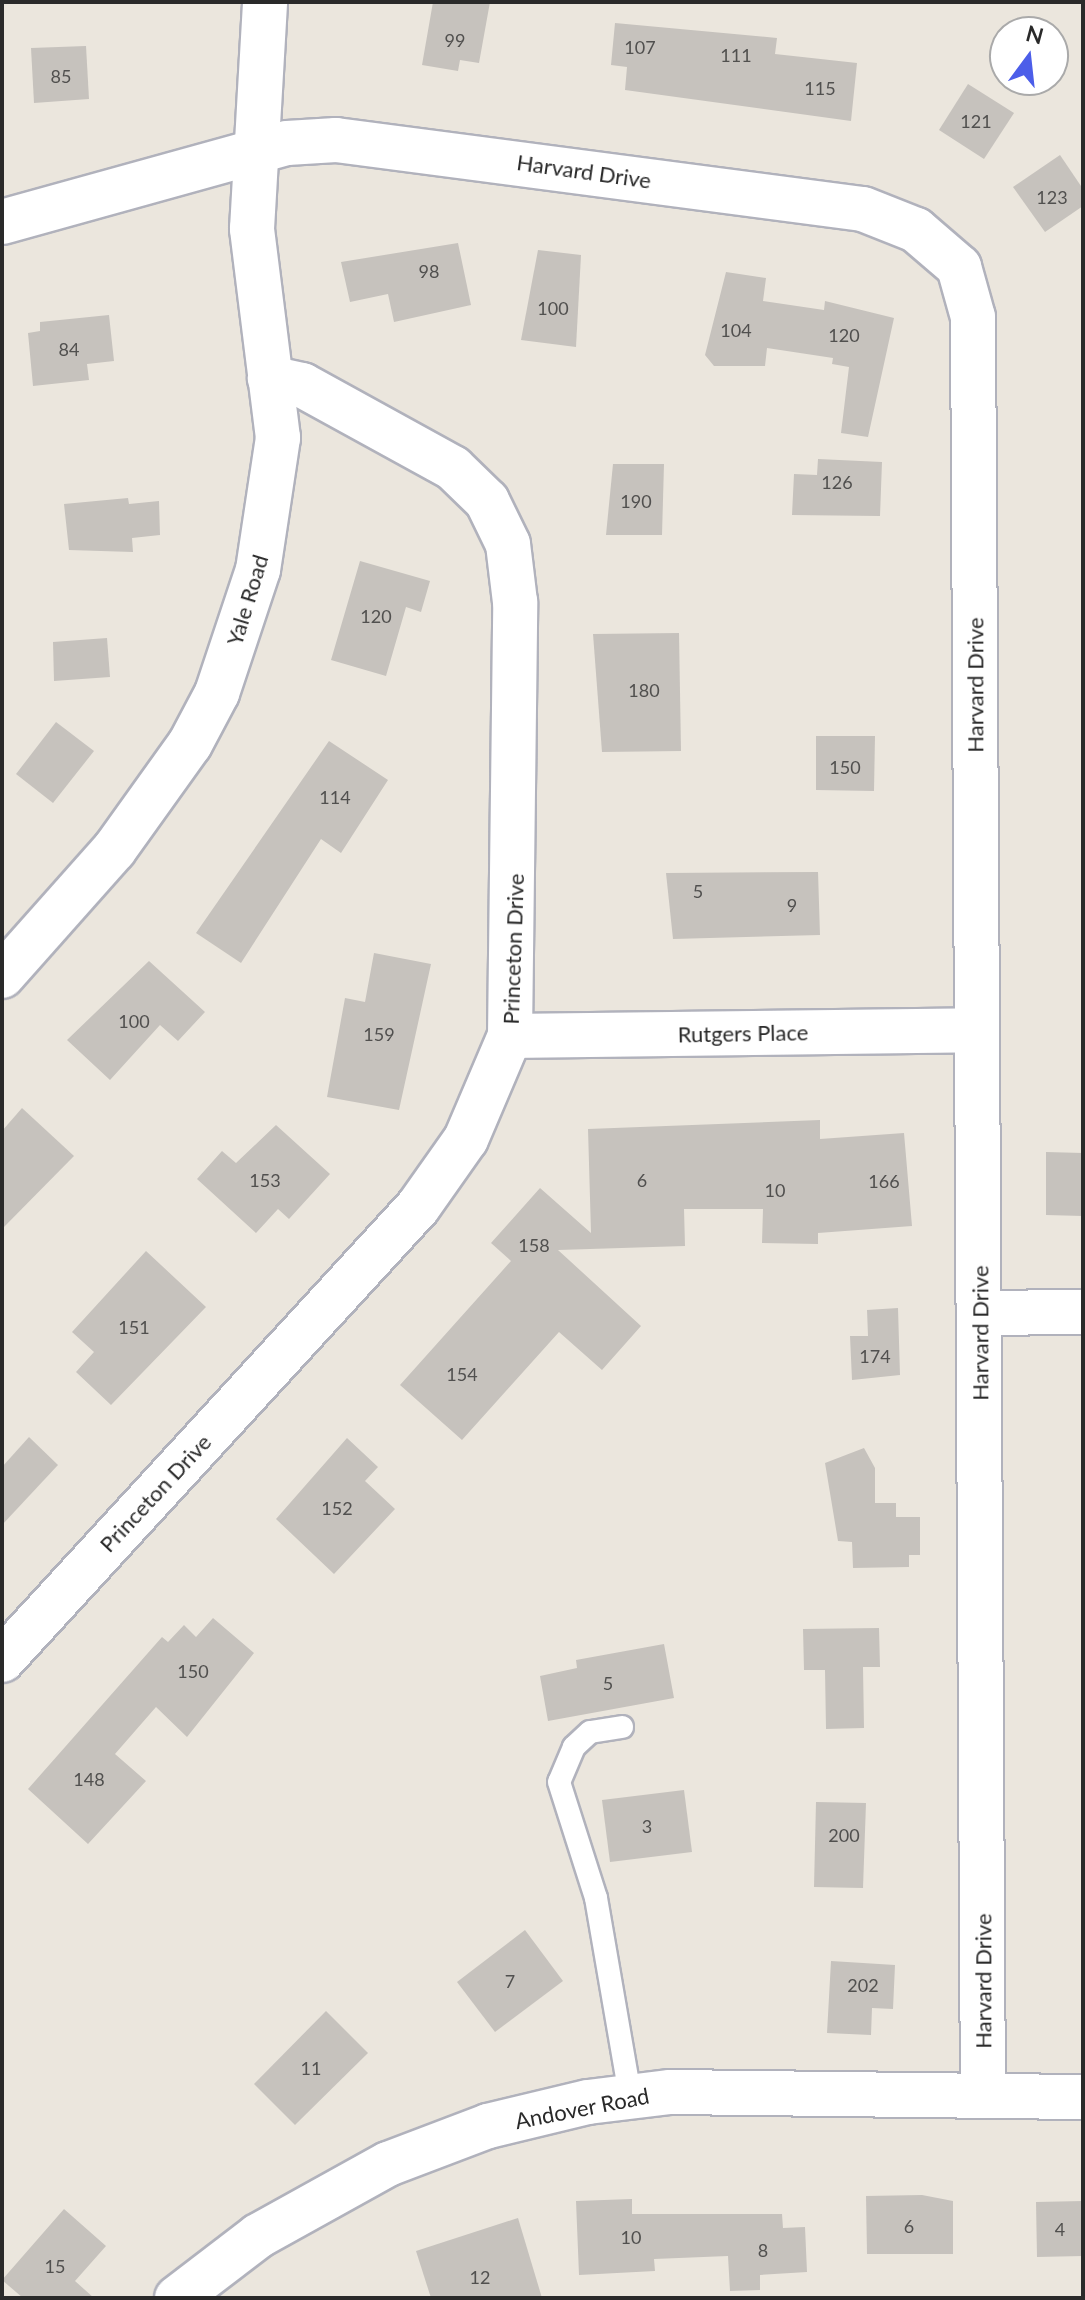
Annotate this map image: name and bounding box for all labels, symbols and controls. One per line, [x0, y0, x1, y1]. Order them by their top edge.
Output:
north arrow [989, 16, 1069, 96]
text: N [1023, 19, 1046, 49]
house number: 99 [445, 29, 465, 51]
house number: 107 [624, 36, 656, 58]
house number: 111 [720, 44, 752, 66]
house number: 85 [51, 65, 71, 87]
house number: 115 [804, 77, 836, 99]
house number: 121 [960, 110, 992, 132]
street label: Harvard Drive [515, 149, 653, 193]
house number: 123 [1036, 186, 1068, 208]
house number: 98 [419, 260, 439, 282]
house number: 100 [537, 297, 569, 319]
house number: 104 [720, 319, 752, 341]
house number: 120 [828, 324, 860, 346]
house number: 84 [59, 338, 79, 360]
house number: 126 [821, 471, 853, 493]
house number: 190 [620, 490, 652, 512]
street label: Yale Road [221, 551, 273, 649]
house number: 120 [360, 605, 392, 627]
street label: Harvard Drive [962, 617, 988, 753]
house number: 180 [628, 679, 660, 701]
house number: 150 [829, 756, 861, 778]
house number: 114 [319, 786, 351, 808]
street label: Princeton Drive [497, 873, 529, 1025]
house number: 5 [693, 880, 703, 902]
house number: 9 [787, 894, 797, 916]
house number: 100 [118, 1010, 150, 1032]
street label: Rutgers Place [677, 1019, 809, 1047]
house number: 159 [363, 1023, 395, 1045]
house number: 153 [249, 1169, 281, 1191]
house number: 6 [637, 1169, 647, 1191]
house number: 166 [868, 1170, 900, 1192]
house number: 10 [765, 1179, 785, 1201]
house number: 158 [518, 1234, 550, 1256]
street label: Harvard Drive [967, 1265, 993, 1401]
house number: 151 [118, 1316, 150, 1338]
house number: 174 [859, 1345, 891, 1367]
house number: 154 [446, 1363, 478, 1385]
street label: Princeton Drive [94, 1429, 216, 1557]
house number: 152 [321, 1497, 353, 1519]
house number: 150 [177, 1660, 209, 1682]
house number: 5 [603, 1672, 613, 1694]
house number: 148 [73, 1768, 105, 1790]
house number: 3 [642, 1815, 652, 1837]
house number: 200 [828, 1824, 860, 1846]
street label: Harvard Drive [970, 1913, 996, 2049]
house number: 7 [505, 1970, 515, 1992]
house number: 202 [847, 1974, 879, 1996]
house number: 11 [301, 2057, 321, 2079]
street label: Andover Road [512, 2082, 652, 2134]
house number: 6 [904, 2215, 914, 2237]
house number: 4 [1055, 2218, 1065, 2240]
house number: 10 [621, 2226, 641, 2248]
house number: 8 [758, 2239, 768, 2261]
house number: 15 [45, 2255, 65, 2277]
house number: 12 [470, 2266, 490, 2288]

